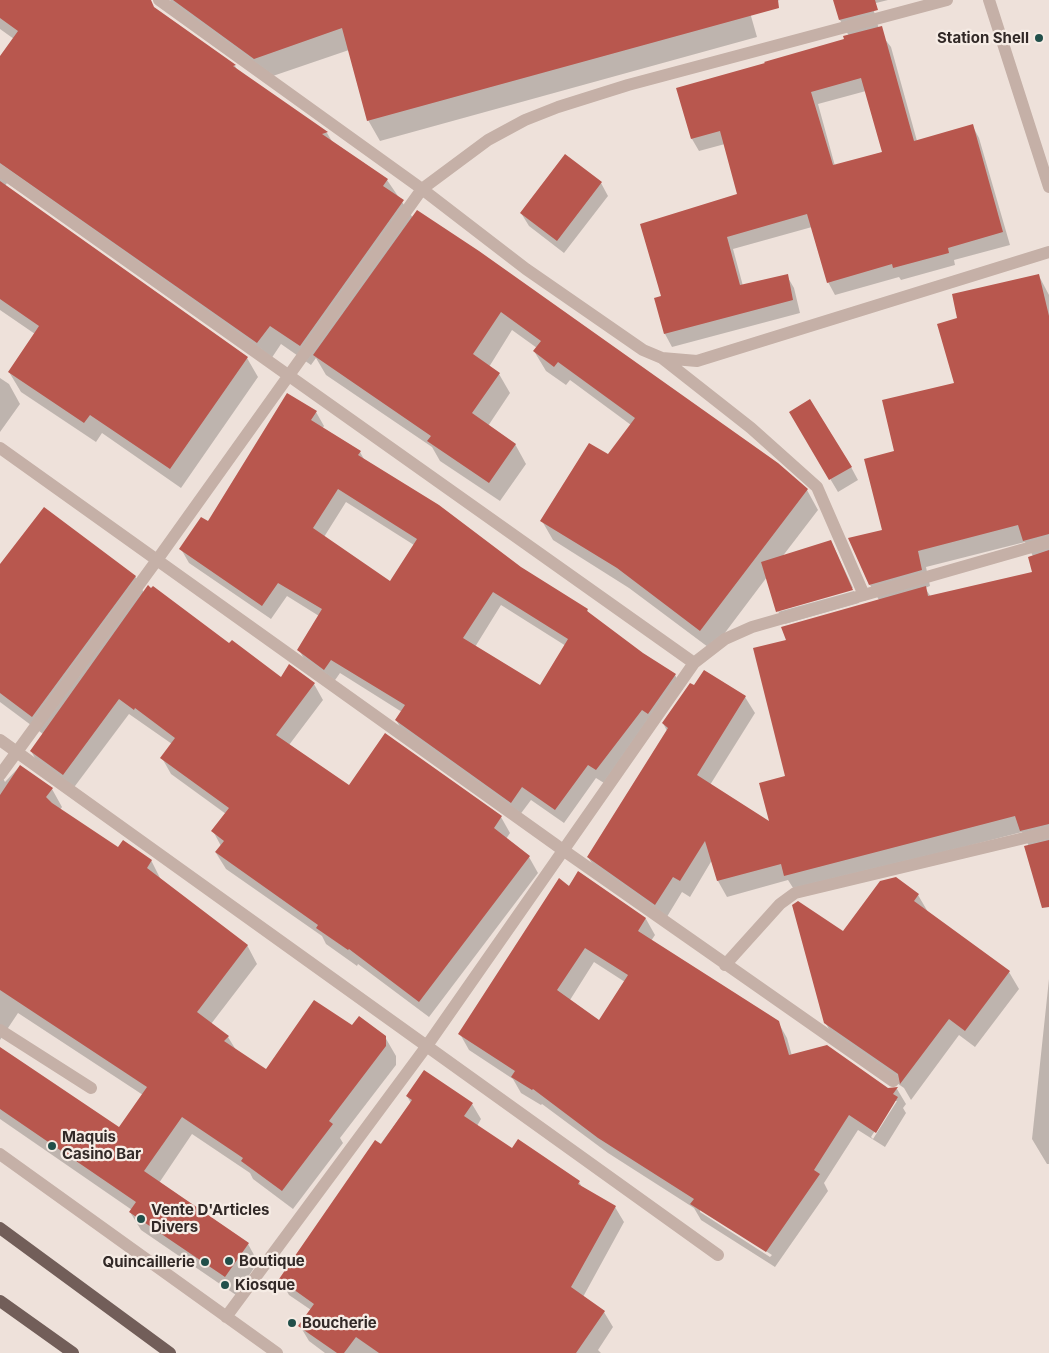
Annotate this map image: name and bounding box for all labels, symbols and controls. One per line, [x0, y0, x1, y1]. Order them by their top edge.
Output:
place label: Station Shell [937, 29, 1029, 47]
marker: Station Shell [1033, 32, 1045, 44]
place label: Maquis Casino Bar [62, 1128, 141, 1163]
marker: Maquis Casino Bar [46, 1140, 58, 1152]
place label: Vente D'Articles Divers [151, 1201, 270, 1236]
marker: Vente D'Articles Divers [135, 1213, 147, 1225]
place label: Boutique [239, 1252, 305, 1270]
place label: Quincaillerie [103, 1253, 195, 1271]
marker: Boutique [223, 1255, 235, 1267]
marker: Quincaillerie [199, 1256, 211, 1268]
place label: Kiosque [235, 1276, 295, 1294]
marker: Kiosque [219, 1279, 231, 1291]
place label: Boucherie [302, 1314, 377, 1332]
marker: Boucherie [286, 1317, 298, 1329]

